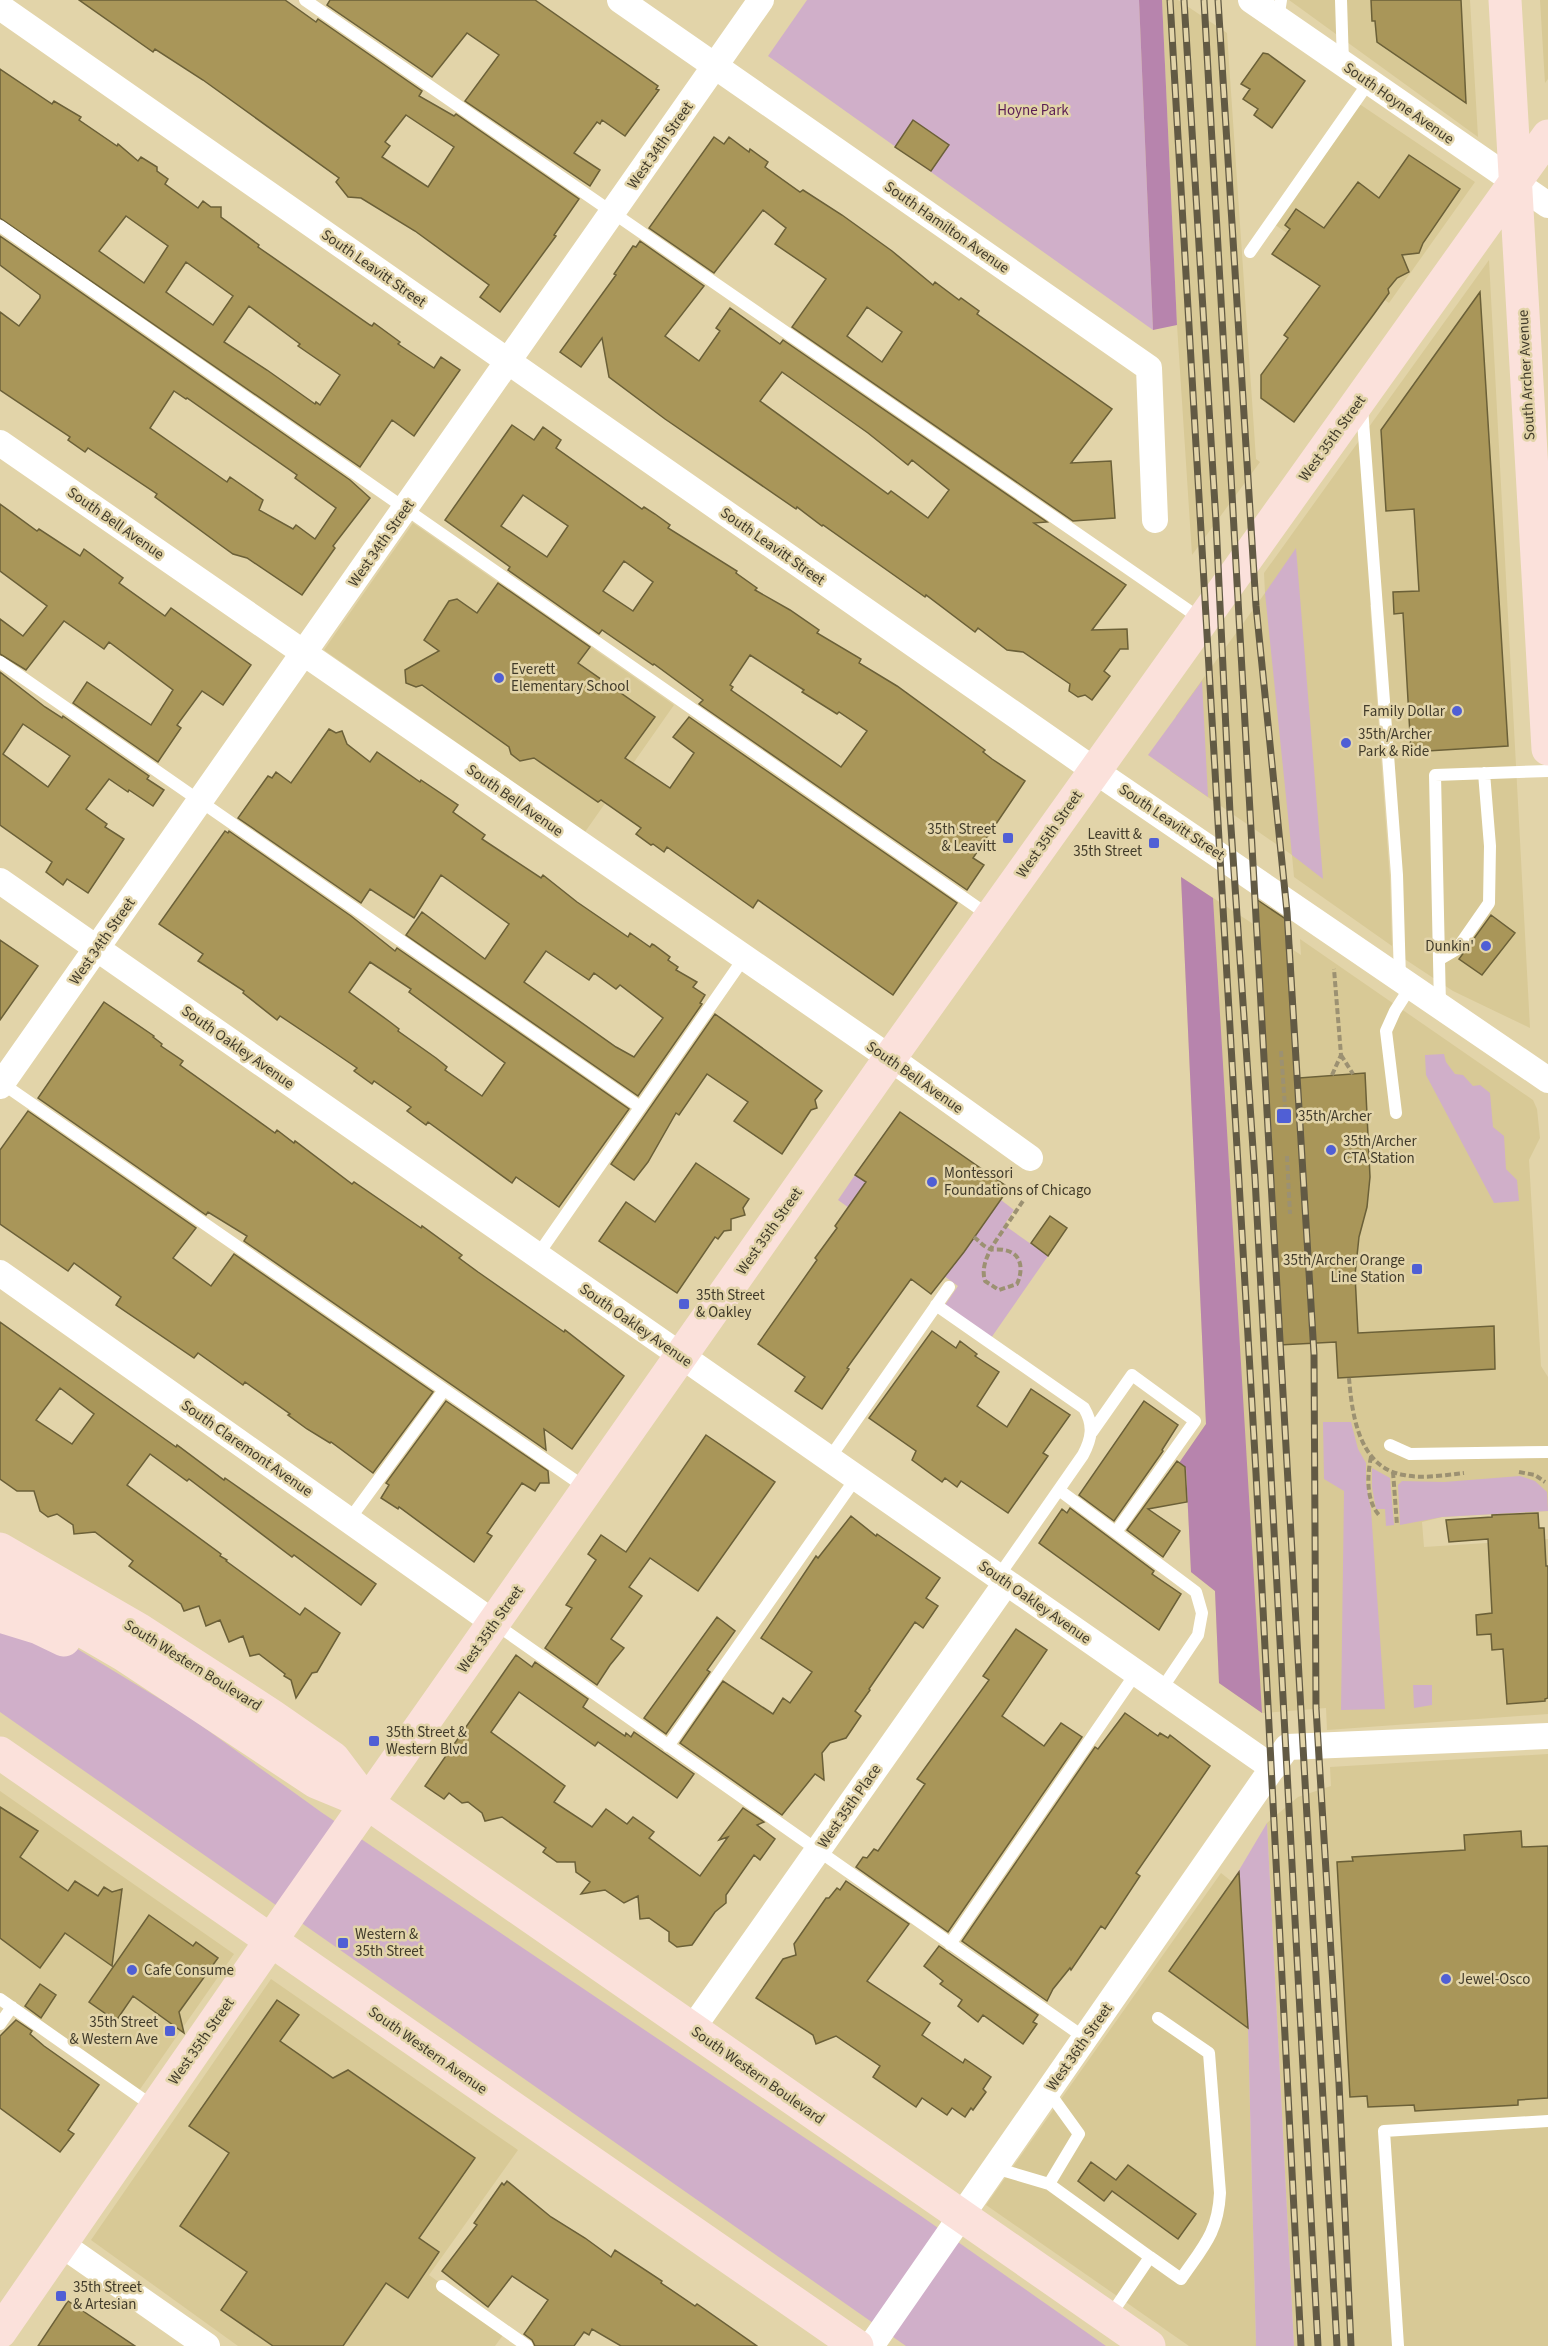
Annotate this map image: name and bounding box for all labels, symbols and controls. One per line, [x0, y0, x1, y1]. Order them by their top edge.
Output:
street label: South Hoyne Avenue [1339, 57, 1458, 149]
street label: West 34th Street [623, 97, 698, 193]
park label: Hoyne Park [997, 100, 1069, 121]
street label: South Hamilton Avenue [880, 176, 1013, 279]
street label: South Leavitt Street [317, 224, 430, 312]
street label: South Archer Avenue [1513, 309, 1540, 441]
street label: West 35th Street [1294, 391, 1371, 486]
street label: South Bell Avenue [63, 482, 168, 565]
street label: West 34th Street [344, 495, 419, 591]
street label: South Leavitt Street [716, 502, 829, 590]
place label: Everett Elementary School [511, 659, 629, 697]
marker: Everett Elementary School [492, 671, 506, 685]
place label: Family Dollar [1363, 701, 1446, 722]
marker: Family Dollar [1450, 704, 1464, 718]
place label: 35th/Archer Park & Ride [1358, 724, 1432, 762]
marker: 35th/Archer Park & Ride [1339, 736, 1353, 750]
street label: South Bell Avenue [462, 759, 567, 842]
street label: South Leavitt Street [1115, 779, 1229, 866]
street label: West 35th Street [1012, 786, 1087, 882]
place label: 35th Street & Leavitt [927, 819, 996, 857]
place label: Leavitt & 35th Street [1073, 824, 1142, 862]
marker: 35th Street & Leavitt [1001, 831, 1015, 845]
marker: Leavitt & 35th Street [1147, 836, 1161, 850]
street label: West 34th Street [65, 893, 140, 989]
place label: Dunkin' [1425, 936, 1474, 957]
marker: Dunkin' [1479, 939, 1493, 953]
street label: South Oakley Avenue [177, 1001, 298, 1094]
street label: South Bell Avenue [862, 1036, 967, 1119]
place label: 35th/Archer [1298, 1106, 1372, 1127]
marker: 35th/Archer [1275, 1107, 1293, 1125]
place label: 35th/Archer CTA Station [1343, 1131, 1417, 1169]
marker: 35th/Archer CTA Station [1324, 1143, 1338, 1157]
place label: Montessori Foundations of Chicago [944, 1163, 1091, 1201]
marker: Montessori Foundations of Chicago [925, 1175, 939, 1189]
street label: West 35th Street [732, 1183, 807, 1279]
place label: 35th/Archer Orange Line Station [1283, 1250, 1405, 1288]
marker: 35th/Archer Orange Line Station [1410, 1262, 1424, 1276]
street label: South Oakley Avenue [575, 1279, 696, 1372]
place label: 35th Street & Oakley [696, 1285, 765, 1323]
marker: 35th Street & Oakley [677, 1297, 691, 1311]
street label: South Claremont Avenue [177, 1395, 317, 1502]
street label: South Oakley Avenue [974, 1556, 1095, 1649]
street label: West 35th Street [453, 1581, 528, 1677]
street label: South Western Boulevard [120, 1615, 266, 1716]
place label: 35th Street & Western Blvd [386, 1722, 468, 1760]
marker: 35th Street & Western Blvd [367, 1734, 381, 1748]
street label: West 35th Place [813, 1760, 886, 1853]
place label: Western & 35th Street [355, 1924, 424, 1962]
marker: Western & 35th Street [336, 1936, 350, 1950]
place label: Cafe Consume [144, 1960, 234, 1981]
marker: Cafe Consume [125, 1963, 139, 1977]
place label: Jewel-Osco [1458, 1969, 1530, 1990]
marker: Jewel-Osco [1439, 1972, 1453, 1986]
street label: West 35th Street [164, 1993, 239, 2089]
street label: West 36th Street [1042, 1999, 1117, 2095]
street label: South Western Avenue [364, 2001, 491, 2099]
place label: 35th Street & Western Ave [70, 2012, 158, 2050]
street label: South Western Boulevard [687, 2021, 829, 2129]
marker: 35th Street & Western Ave [163, 2024, 177, 2038]
place label: 35th Street & Artesian [73, 2277, 142, 2315]
marker: 35th Street & Artesian [54, 2289, 68, 2303]

